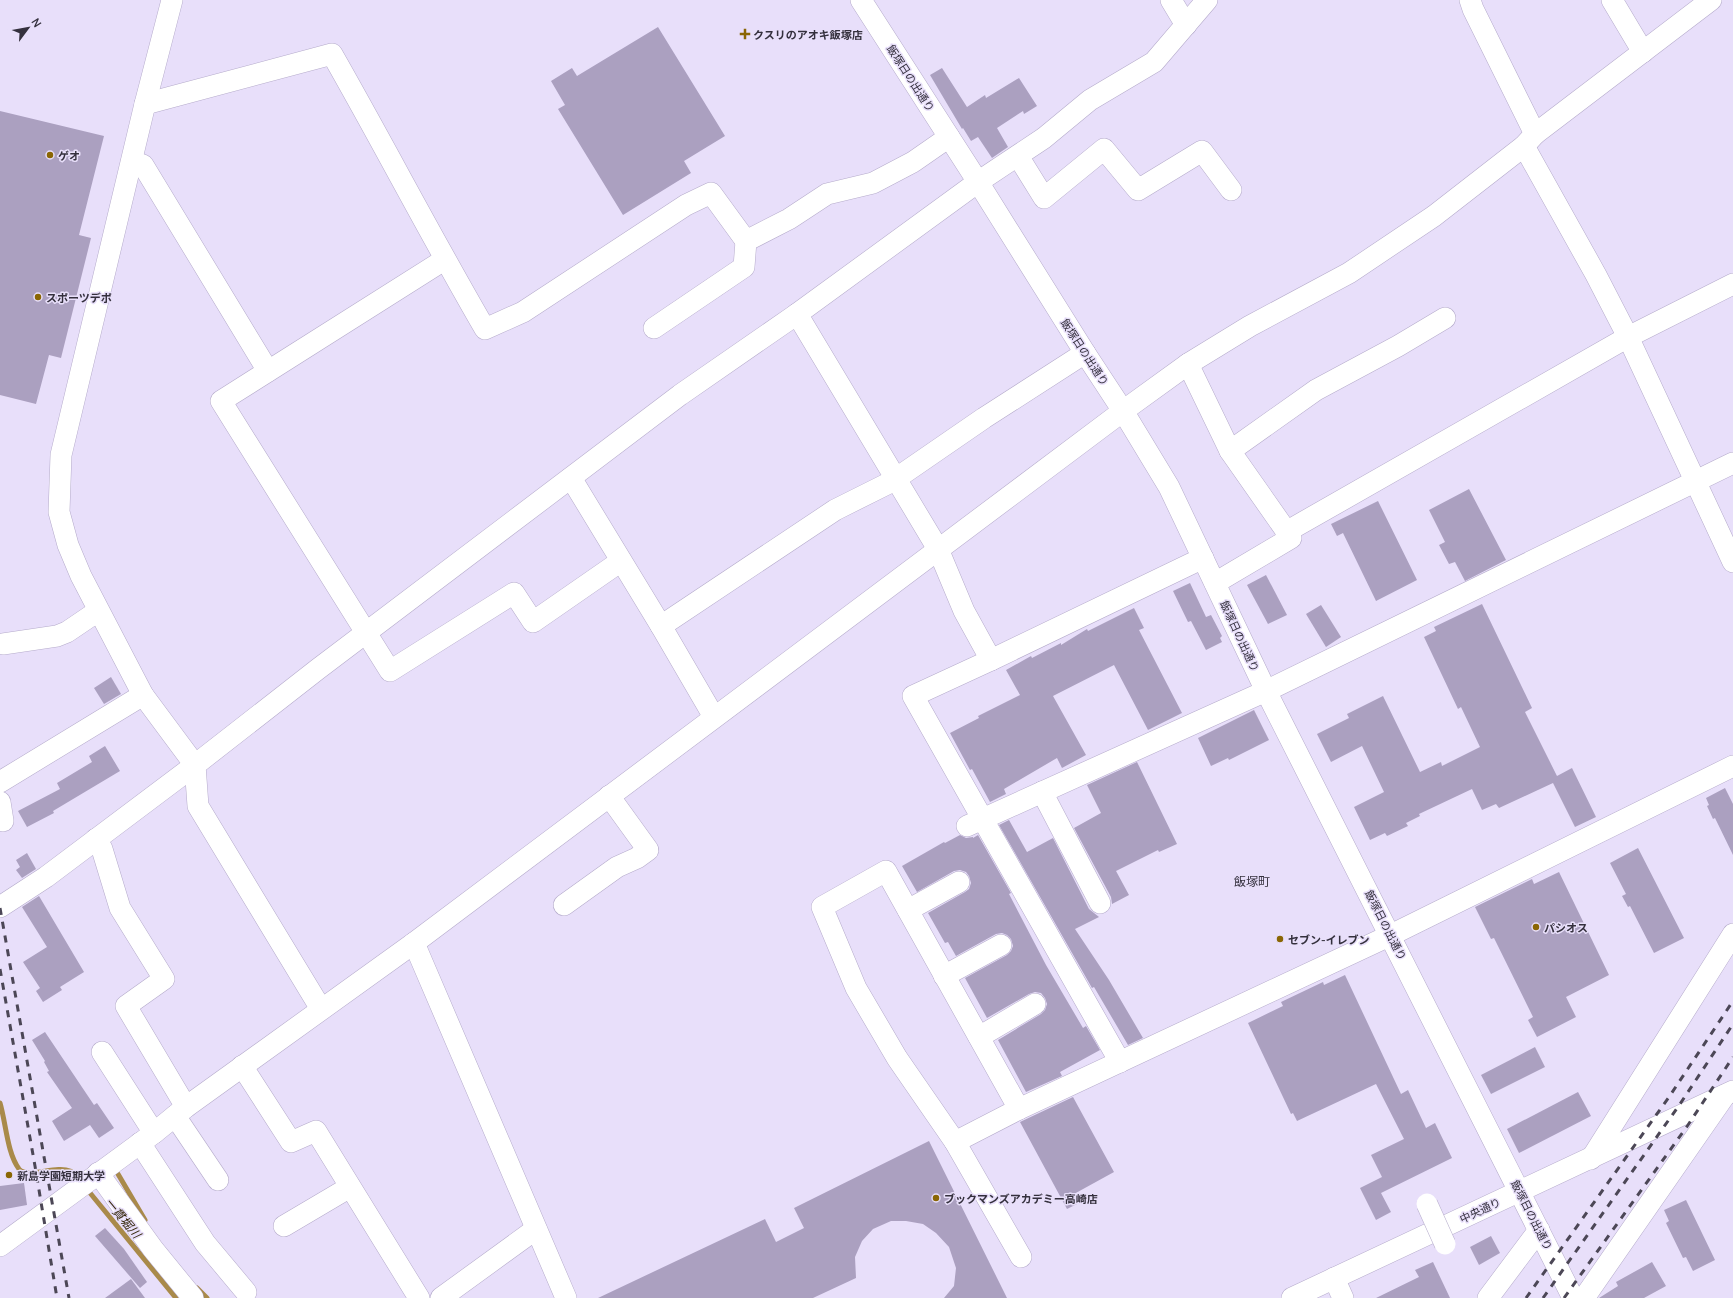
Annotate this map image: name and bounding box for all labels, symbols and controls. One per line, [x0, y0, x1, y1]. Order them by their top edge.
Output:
north arrow [8, 8, 48, 48]
text: N [28, 15, 45, 30]
place label: クスリのアオキ飯塚店 [753, 27, 863, 42]
marker: クスリのアオキ飯塚店 [740, 29, 750, 39]
street label: 飯塚日の出通り [884, 42, 938, 114]
place label: ゲオ [58, 148, 80, 163]
marker: ゲオ [45, 150, 55, 160]
place label: スポーツデポ [46, 290, 112, 305]
marker: スポーツデポ [33, 292, 43, 302]
street label: 飯塚日の出通り [1058, 316, 1112, 388]
street label: 飯塚日の出通り [1217, 598, 1263, 674]
district label: 飯塚町 [1234, 873, 1270, 890]
street label: 飯塚日の出通り [1362, 887, 1410, 963]
place label: パシオス [1544, 920, 1588, 935]
marker: パシオス [1531, 922, 1541, 932]
place label: セブン-イレブン [1288, 932, 1370, 947]
marker: セブン-イレブン [1275, 934, 1285, 944]
place label: 新島学園短期大学 [17, 1168, 105, 1183]
marker: 新島学園短期大学 [4, 1170, 14, 1180]
street label: 飯塚日の出通り [1508, 1177, 1556, 1253]
place label: ブックマンズアカデミー高崎店 [944, 1191, 1098, 1206]
marker: ブックマンズアカデミー高崎店 [931, 1193, 941, 1203]
water label: 一貫堀川 [101, 1194, 146, 1243]
street label: 中央通り [1457, 1194, 1503, 1226]

